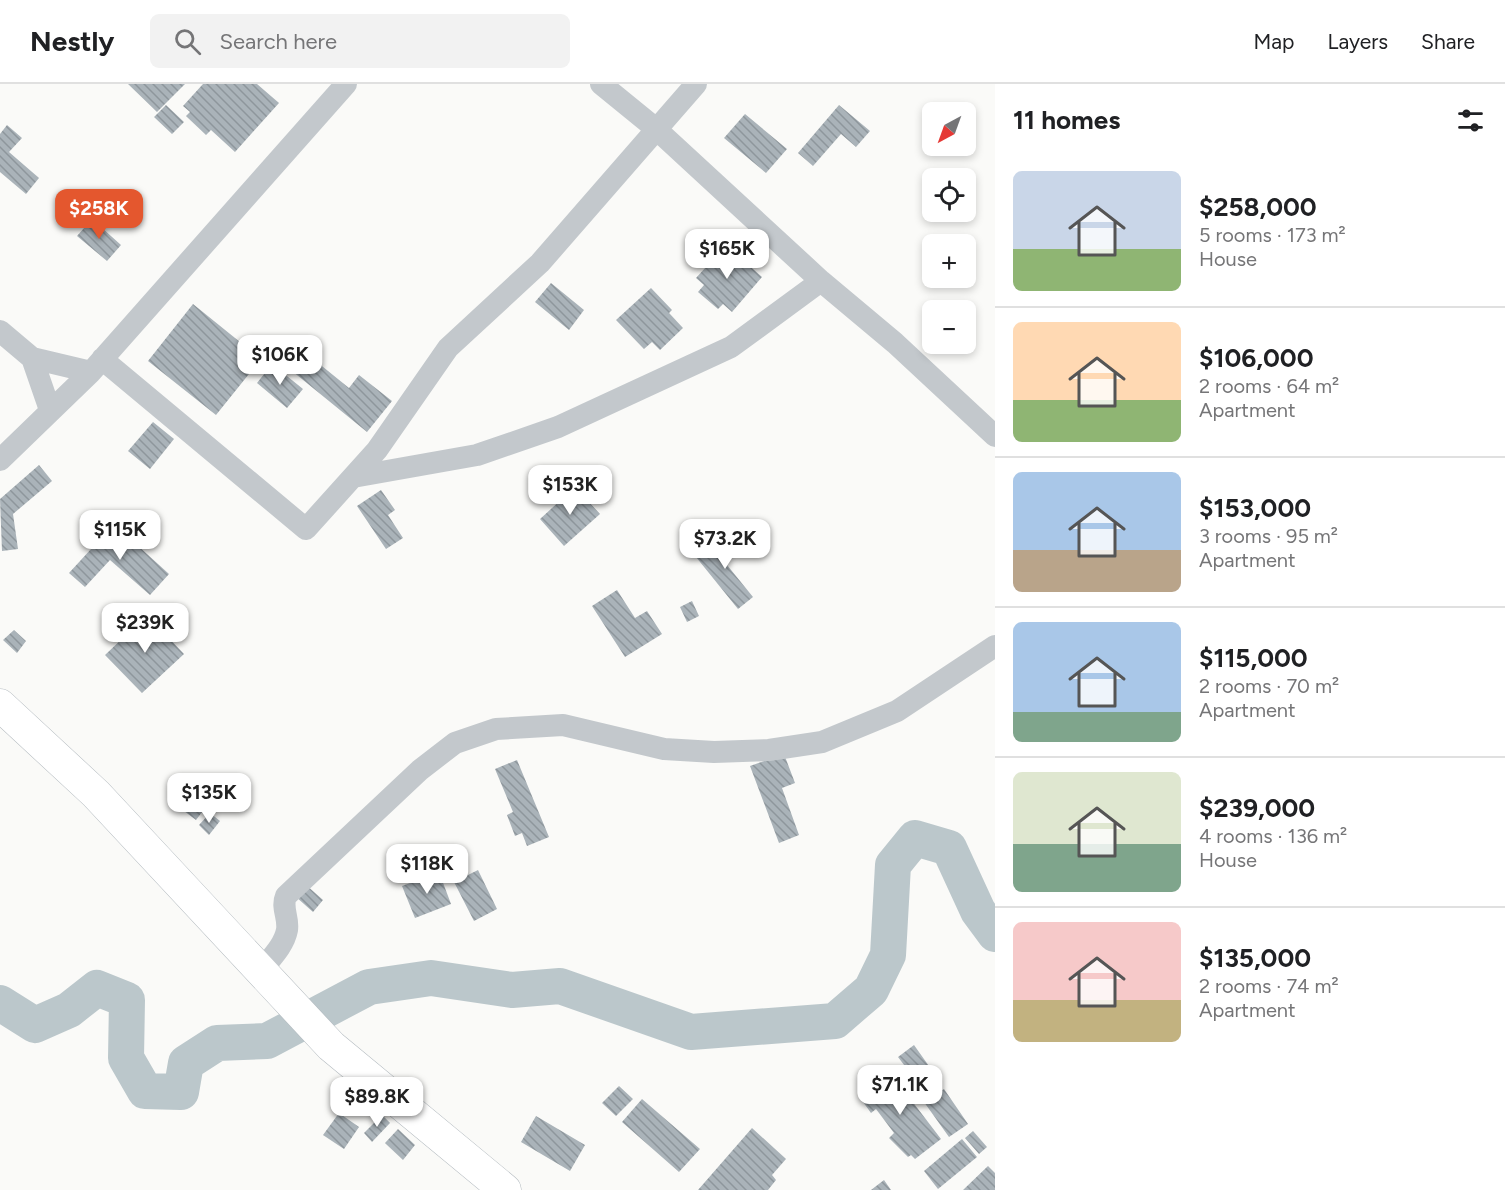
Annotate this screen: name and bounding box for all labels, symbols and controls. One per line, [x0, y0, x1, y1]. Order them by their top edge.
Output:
search box [150, 14, 570, 68]
text: Nestly [30, 24, 114, 58]
icon: search [171, 25, 204, 58]
text: Search here [219, 28, 337, 55]
text: Map [1254, 29, 1294, 54]
text: Layers [1327, 29, 1388, 54]
text: Share [1421, 29, 1475, 54]
north arrow [922, 102, 976, 156]
map controls [922, 102, 976, 354]
text: 11 homes [1013, 104, 1120, 136]
icon: filters [1454, 104, 1487, 137]
button: locate [922, 168, 976, 222]
pin: $258K [57, 189, 141, 240]
text: $258,000 [1199, 191, 1317, 223]
icon: home [1061, 195, 1133, 267]
text: $258K [69, 196, 129, 220]
text: 5 rooms · 173 m² [1199, 223, 1346, 247]
pin: $165K [685, 229, 769, 280]
button: + [922, 234, 976, 288]
text: $165K [699, 236, 755, 260]
text: House [1199, 247, 1257, 271]
button: − [922, 300, 976, 354]
pin: $106K [238, 335, 322, 386]
text: $106K [251, 342, 309, 366]
text: $106,000 [1199, 342, 1314, 374]
icon: home [1061, 346, 1133, 418]
text: 2 rooms · 64 m² [1199, 374, 1339, 398]
text: Apartment [1199, 398, 1296, 422]
pin: $153K [528, 465, 612, 516]
text: $153K [542, 472, 598, 496]
text: $153,000 [1199, 492, 1311, 524]
icon: home [1061, 496, 1133, 568]
pin: $115K [78, 510, 162, 561]
text: $115K [94, 517, 146, 541]
pin: $73.2K [676, 519, 774, 570]
text: 3 rooms · 95 m² [1199, 524, 1338, 548]
text: $73.2K [693, 526, 757, 550]
text: Apartment [1199, 548, 1296, 572]
pin: $239K [103, 603, 187, 654]
text: $239K [116, 610, 174, 634]
text: $115,000 [1199, 642, 1308, 674]
icon: home [1061, 646, 1133, 718]
text: 2 rooms · 70 m² [1199, 674, 1339, 698]
text: Apartment [1199, 698, 1296, 722]
pin: $135K [167, 773, 251, 824]
text: $135K [181, 780, 237, 804]
text: $239,000 [1199, 792, 1315, 824]
icon: home [1061, 796, 1133, 868]
text: 4 rooms · 136 m² [1199, 824, 1347, 848]
pin: $118K [385, 844, 469, 895]
text: House [1199, 848, 1257, 872]
text: $118K [400, 851, 454, 875]
text: $135,000 [1199, 942, 1311, 974]
icon: home [1061, 946, 1133, 1018]
text: 2 rooms · 74 m² [1199, 974, 1339, 998]
text: Apartment [1199, 998, 1296, 1022]
pin: $71.1K [851, 1065, 949, 1116]
text: $71.1K [871, 1072, 929, 1096]
pin: $89.8K [328, 1077, 426, 1128]
text: $89.8K [344, 1084, 410, 1108]

